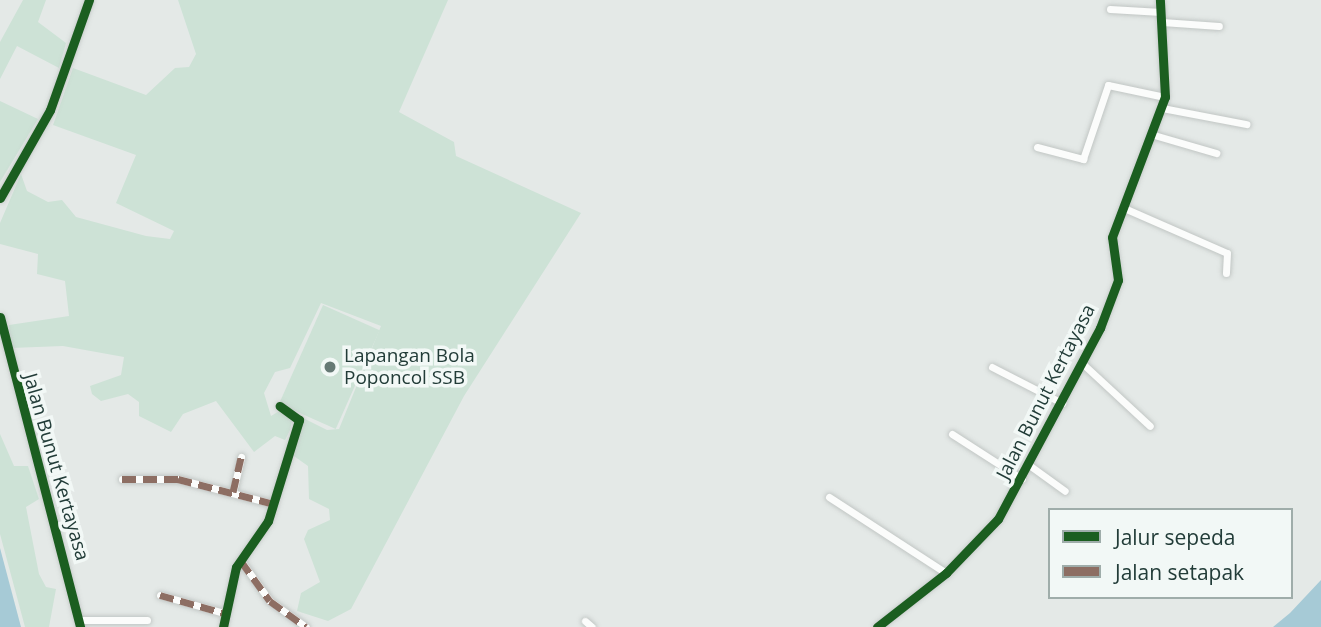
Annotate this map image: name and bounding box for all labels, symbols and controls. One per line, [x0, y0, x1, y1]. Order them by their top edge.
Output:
street label: Jalan Bunut Kertayasa [992, 301, 1100, 483]
place label: Lapangan Bola Poponcol SSB [344, 345, 475, 389]
marker: Lapangan Bola Poponcol SSB [322, 359, 338, 375]
street label: Jalan Bunut Kertayasa [18, 371, 94, 563]
legend [1048, 508, 1293, 599]
text: Jalur sepeda [1115, 523, 1235, 551]
text: Jalan setapak [1115, 558, 1244, 586]

